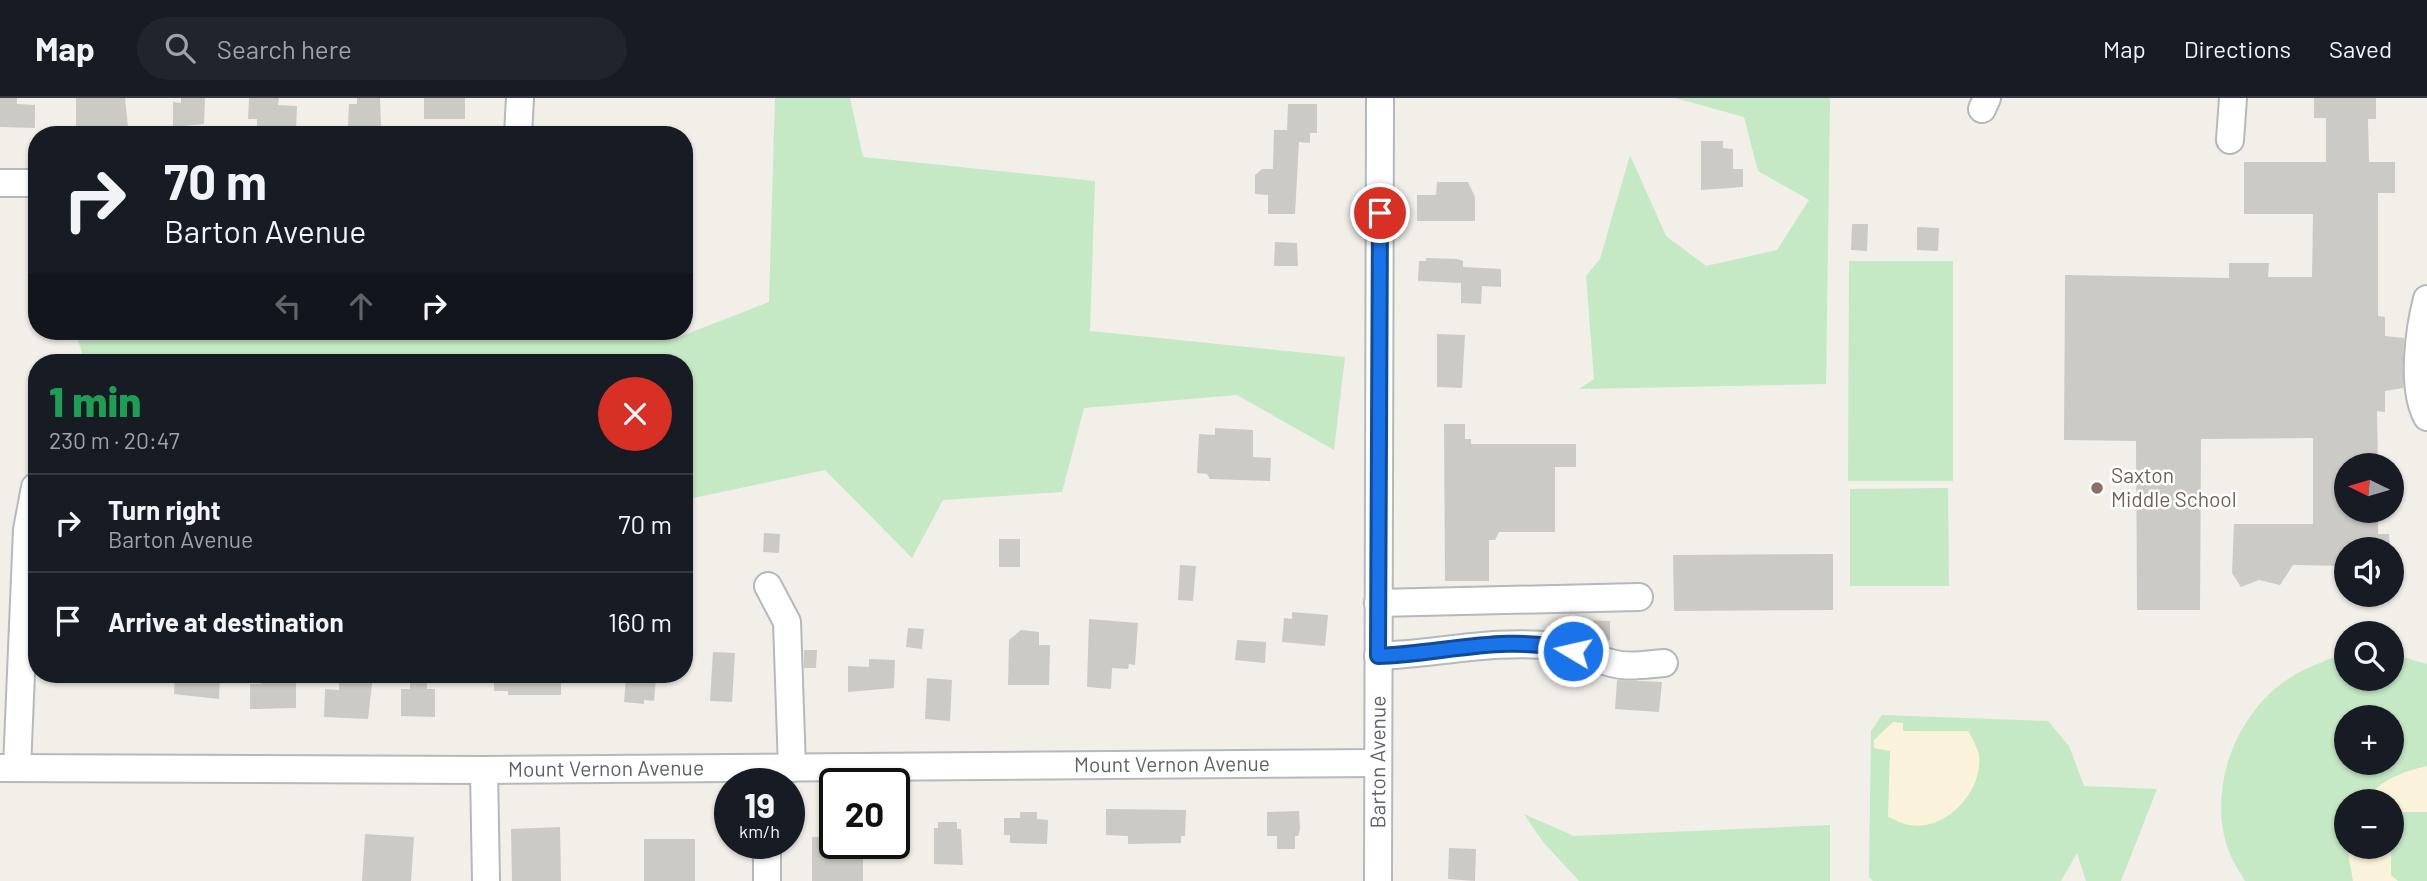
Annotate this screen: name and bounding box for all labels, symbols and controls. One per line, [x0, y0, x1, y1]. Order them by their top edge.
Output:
search box [137, 17, 627, 80]
text: Map [35, 28, 95, 68]
icon: search [161, 29, 199, 67]
text: Search here [217, 33, 352, 64]
text: Map [2103, 34, 2146, 63]
text: Directions [2184, 34, 2291, 63]
text: Saved [2329, 34, 2392, 63]
text: 70 m [164, 151, 267, 210]
icon: right [49, 154, 140, 245]
pin [1350, 183, 1410, 243]
icon: arrive [1361, 194, 1399, 232]
text: Barton Avenue [164, 211, 366, 249]
icon: left [269, 287, 307, 325]
icon: ahead [342, 287, 380, 325]
icon: right [415, 287, 453, 325]
text: 1 min [49, 375, 141, 425]
button: close [598, 377, 672, 451]
text: 230 m · 20:47 [49, 426, 180, 454]
north arrow [2334, 453, 2404, 523]
map controls [2334, 453, 2404, 859]
place label: Saxton Middle School [2111, 462, 2237, 511]
marker: Saxton Middle School [2089, 480, 2105, 496]
text: Turn right [108, 494, 221, 525]
icon: right [49, 504, 87, 542]
text: 70 m [618, 508, 672, 539]
text: Barton Avenue [108, 525, 253, 553]
button: sound [2334, 537, 2404, 607]
icon: arrive [49, 602, 87, 640]
text: Arrive at destination [108, 606, 344, 637]
text: 160 m [608, 606, 672, 637]
position arrow [1536, 614, 1610, 688]
button: search [2334, 621, 2404, 691]
street label: Barton Avenue [1364, 696, 1389, 828]
button: + [2334, 705, 2404, 775]
street label: Mount Vernon Avenue [1074, 750, 1270, 776]
street label: Mount Vernon Avenue [508, 754, 704, 781]
speed limit sign: 20 [819, 768, 910, 859]
text: 19 [744, 783, 775, 825]
button: − [2334, 789, 2404, 859]
text: km/h [739, 820, 780, 842]

